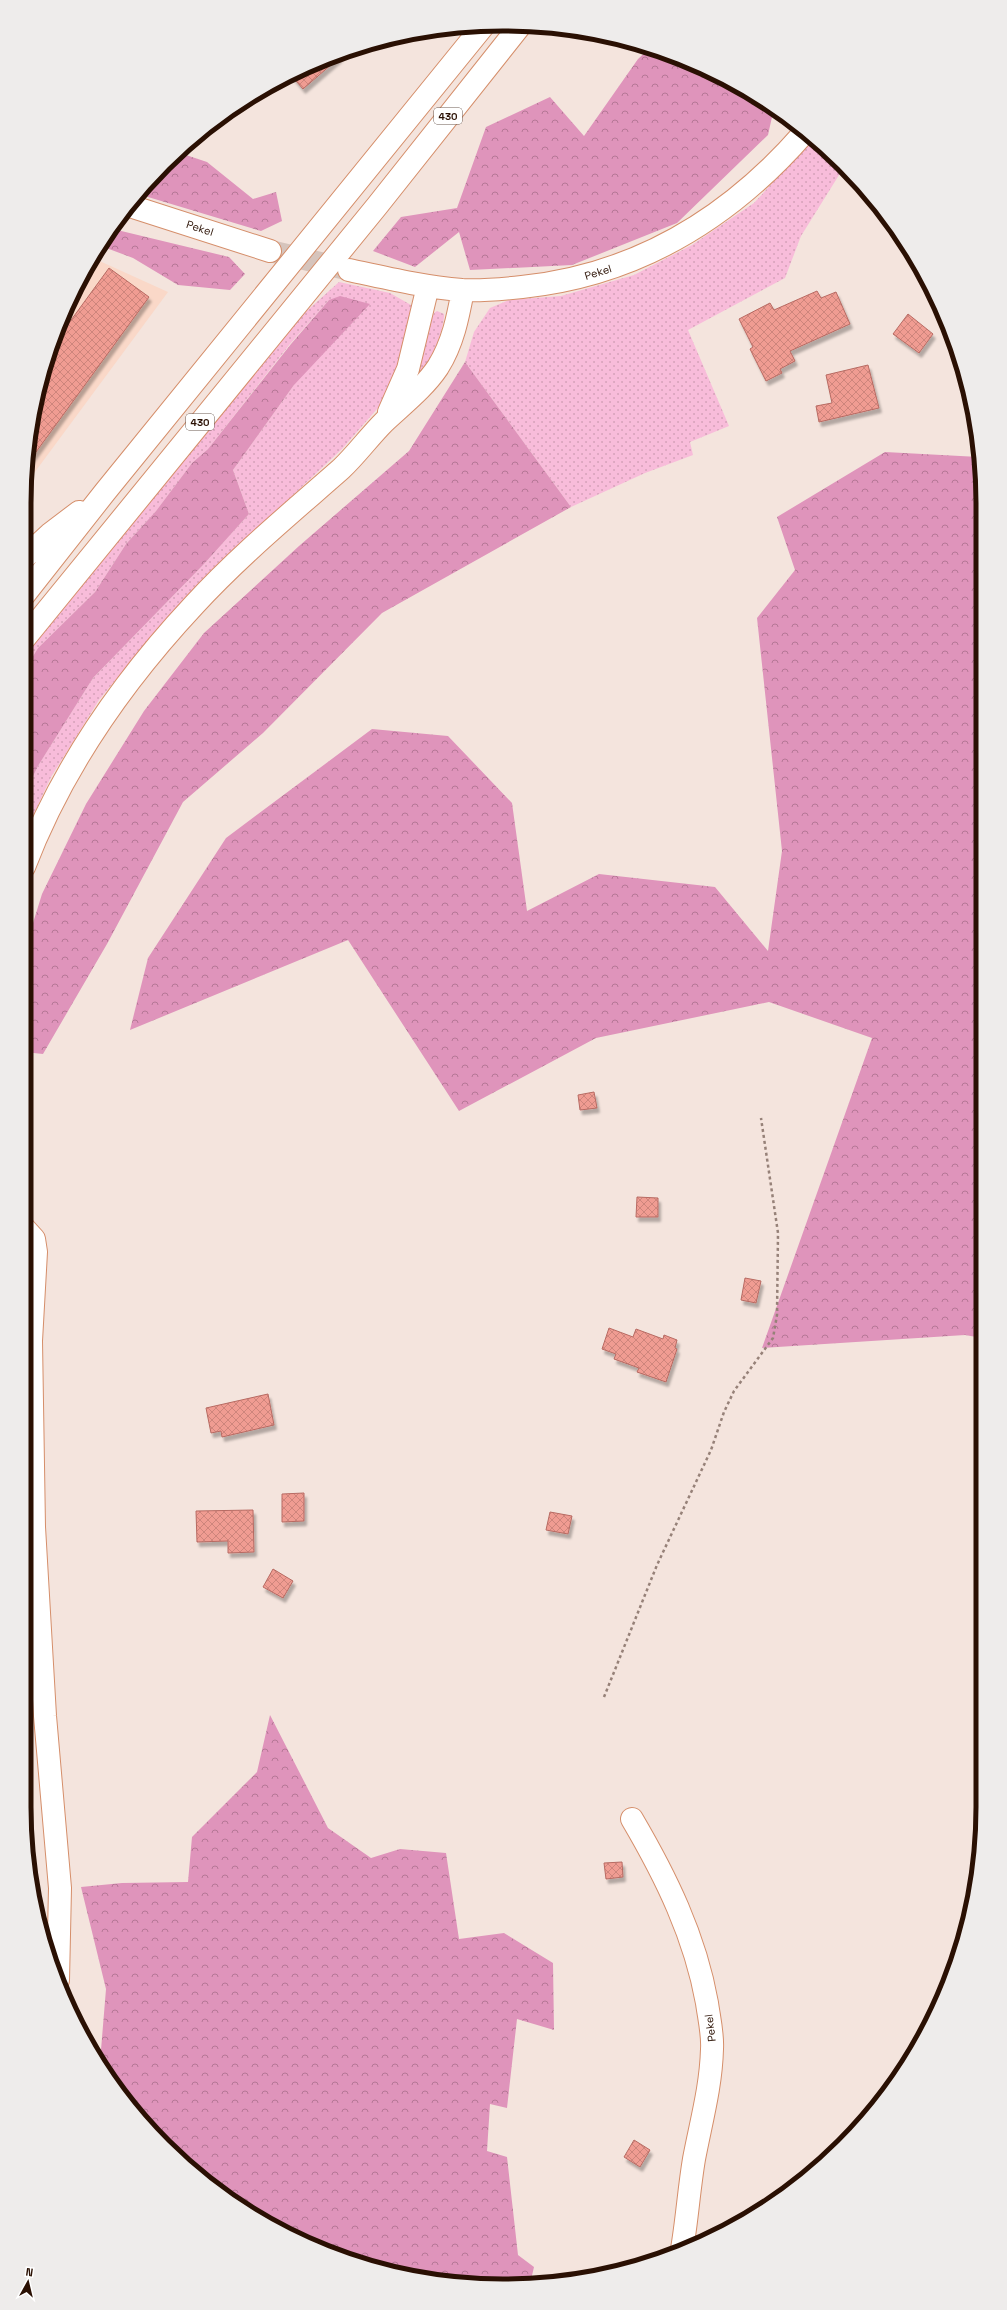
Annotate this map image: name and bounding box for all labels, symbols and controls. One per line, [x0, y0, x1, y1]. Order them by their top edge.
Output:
road number: 430 [434, 108, 462, 124]
street label: Pekel [185, 217, 215, 239]
street label: Pekel [583, 261, 613, 283]
road number: 430 [186, 414, 214, 430]
street label: Pekel [701, 2013, 719, 2043]
north arrow [8, 2262, 48, 2302]
text: N [25, 2265, 34, 2280]

